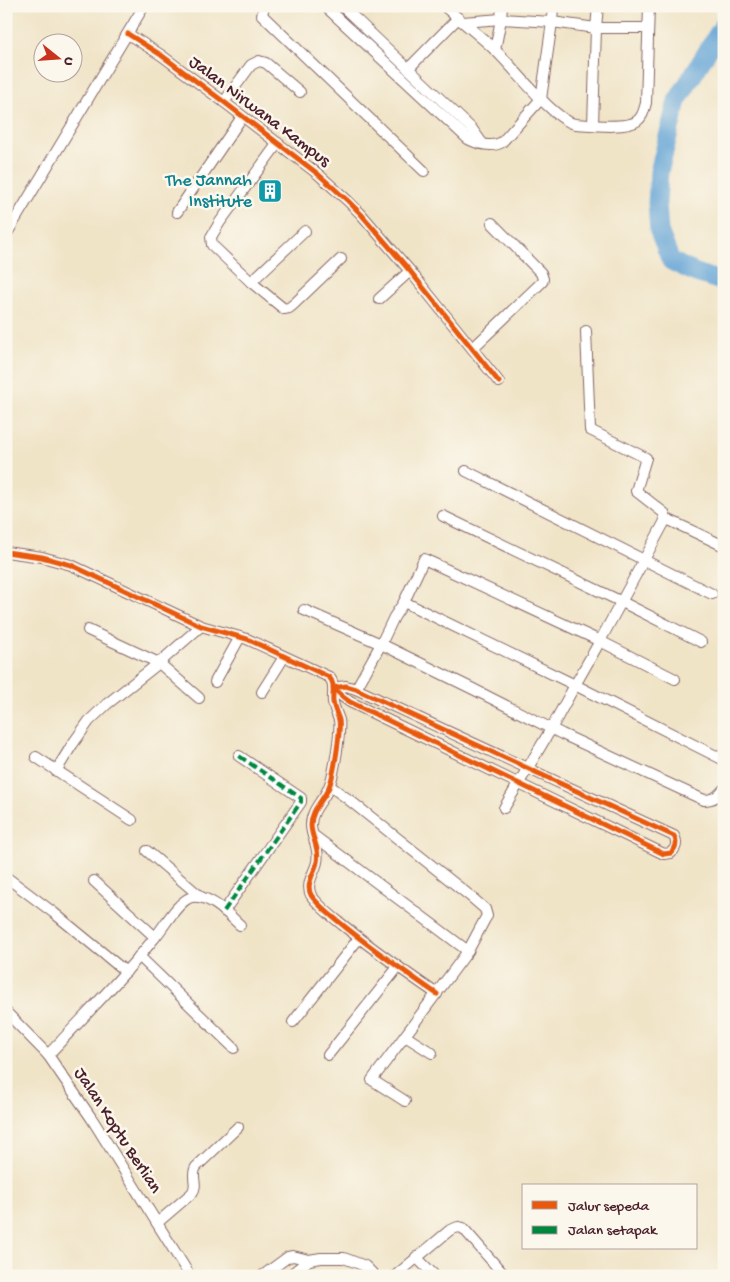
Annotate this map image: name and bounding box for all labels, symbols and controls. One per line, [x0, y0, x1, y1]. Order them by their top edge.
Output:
north arrow [32, 32, 82, 82]
street label: Jalan Nirwana Kampus [184, 52, 335, 173]
text: U [59, 55, 77, 67]
place label: The Jannah Institute [165, 171, 253, 213]
building icon: The Jannah Institute [257, 178, 283, 204]
street label: Jalan Koptu Berlian [69, 1064, 166, 1198]
legend [522, 1184, 698, 1250]
text: Jalur sepeda [568, 1198, 650, 1216]
text: Jalan setapak [568, 1222, 658, 1240]

